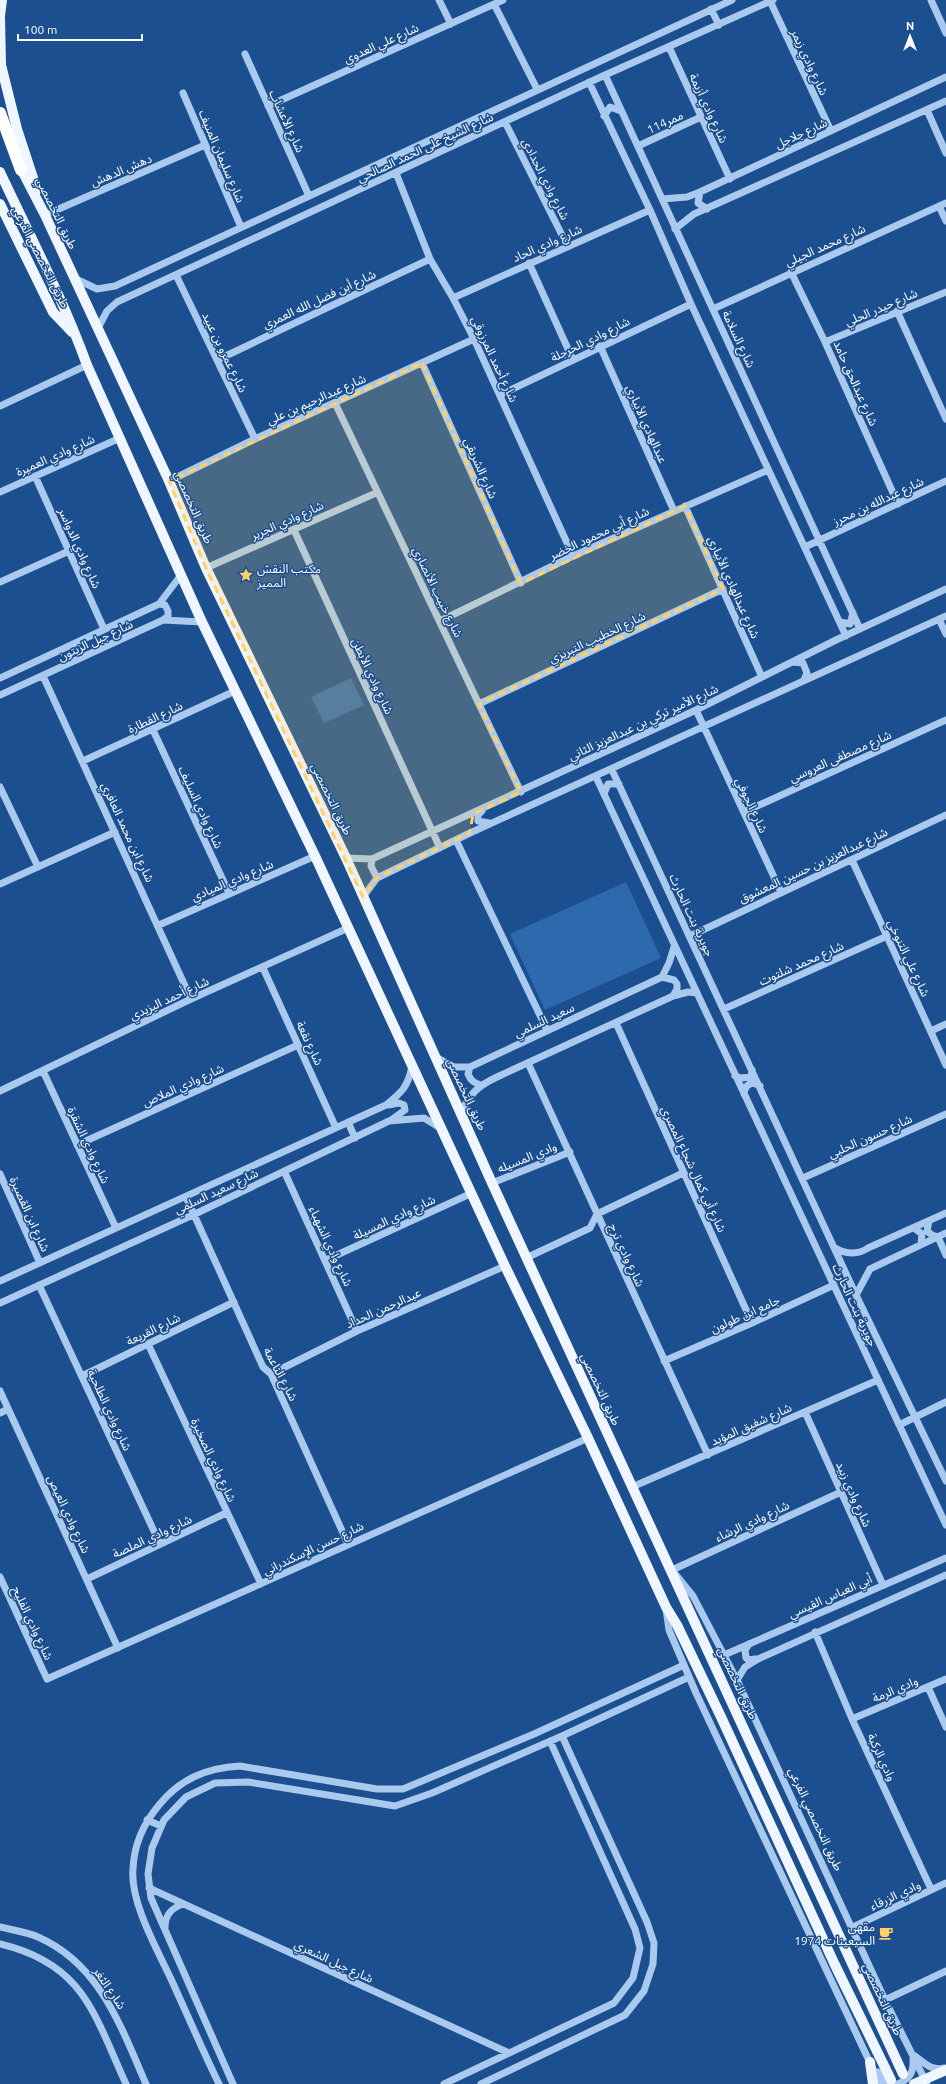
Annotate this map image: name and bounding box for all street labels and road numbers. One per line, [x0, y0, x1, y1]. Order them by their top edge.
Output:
street label: شارع علي العدوي [342, 21, 422, 69]
street label: شارع وادي زيمر [785, 26, 831, 99]
street label: شارع وادي أزيمة [684, 71, 731, 146]
street label: شارع الأعشاب [264, 88, 307, 156]
street label: شارع سليمان المنيف [194, 108, 247, 206]
street label: ممر114 [645, 108, 686, 137]
street label: شارع الشيخ على الحمد الصالحي [355, 110, 497, 188]
street label: شارع جلاجل [773, 115, 830, 153]
street label: شارع وادي الحدادي [516, 136, 572, 224]
street label: دهش الدهش [89, 151, 154, 190]
street label: طريق التخصصي [31, 175, 80, 253]
street label: طريق التخصصي الفرعي [6, 204, 72, 312]
street label: شارع محمد الجيلي [783, 221, 869, 272]
street label: شارع وادي الحاد [510, 222, 585, 268]
street label: شارع أبن فضل الله العمري [260, 267, 379, 334]
street label: شارع حيدر الحلي [843, 286, 921, 332]
street label: شارع السلامة [717, 308, 758, 371]
street label: شارع عمرو بن عبيد [197, 310, 250, 396]
street label: شارع أحمد المرزوقي [466, 314, 521, 406]
street label: شارع وادي الحرجلة [548, 314, 633, 367]
street label: شارع عبدالحق حامد [829, 338, 881, 429]
street label: شارع عبدالرحيم بن علي [264, 371, 369, 430]
street label: عبدالهادي الأبياري [620, 383, 670, 467]
street label: شارع وادي العميرة [14, 432, 98, 482]
street label: شارع الشريقي [458, 436, 500, 502]
street label: طريق التخصصي [169, 469, 216, 547]
street label: شارع عبدالله بن محرز [830, 474, 927, 531]
street label: شارع وادي الجرير [248, 498, 327, 546]
street label: شارع أبي محمود الخضر [546, 504, 653, 566]
street label: شارع وادي الدواسر [53, 505, 104, 592]
street label: شارع عبدالهادي الأبياري [702, 534, 762, 642]
street label: شارع خبيب الأنصاري [407, 545, 466, 641]
street label: شارع الخطيب التبريزي [547, 609, 649, 669]
street label: شارع جبل الزيتون [55, 617, 136, 666]
street label: شارع وادي الأبطن [346, 636, 396, 718]
street label: شارع الأمير تركي بن عبدالعزيز الثاني [566, 682, 721, 766]
street label: شارع القطارة [126, 699, 186, 738]
street label: شارع مصطفى العروسي [787, 728, 895, 788]
street label: طريق التخصصي [306, 761, 355, 839]
street label: شارع وادي السليف [173, 764, 226, 852]
street label: شارع الجوفي [730, 775, 770, 836]
street label: شارع ابن محمد العافري [96, 780, 157, 886]
street label: شارع عبدالعزيز بن حسين المعشوق [737, 825, 891, 908]
street label: شارع وادي الميادي [189, 857, 276, 907]
street label: جويرية بنت الحارث [666, 872, 717, 959]
street label: شارع علي التنوخي [882, 917, 933, 1000]
street label: شارع محمد شلتوت [757, 939, 847, 990]
street label: شارع أحمد اليزيدي [127, 973, 212, 1025]
street label: سعيد السلمي [512, 1000, 578, 1043]
street label: شارع نقعة [291, 1019, 326, 1068]
street label: طريق التخصصي [441, 1056, 489, 1134]
street label: شارع وادي الملاص [140, 1061, 227, 1112]
street label: شارع أبي كمال شجاع المصري [656, 1104, 729, 1236]
street label: شارع وادي الشقرة [62, 1105, 112, 1187]
street label: شارع حسون الحلبي [826, 1112, 915, 1164]
street label: وادي المسيله [495, 1139, 560, 1178]
street label: شارع سعيد السلمي [172, 1166, 262, 1220]
street label: شارع ابن القصيرة [5, 1175, 52, 1255]
street label: شارع وادي المسيلة [351, 1192, 439, 1245]
street label: شارع وادي الشهباء [303, 1204, 355, 1290]
street label: شارع وادي ترج [603, 1221, 647, 1290]
street label: جويرية بنت الحارث [829, 1262, 880, 1349]
street label: عبدالرحمن الحداد [343, 1286, 423, 1331]
street label: جامع ابن طولون [708, 1293, 783, 1338]
street label: شارع القريعة [124, 1310, 183, 1350]
street label: شارع الناعمة [259, 1345, 300, 1404]
street label: طريق التخصصي [575, 1351, 623, 1429]
street label: شارع وادي الطلحية [82, 1367, 134, 1454]
street label: شارع شفيق المؤيد [709, 1400, 795, 1450]
street label: شارع وادي الصخيرة [186, 1416, 239, 1505]
street label: شارع وادي زبيد [830, 1459, 874, 1530]
street label: شارع وادي العيص [42, 1473, 93, 1557]
street label: شارع وادي الرشاء [713, 1498, 793, 1547]
street label: شارع وادي الملصة [110, 1512, 195, 1563]
street label: شارع حسن الإسكندراني [261, 1519, 367, 1581]
street label: أبي العباس القيسي [786, 1571, 876, 1624]
street label: شارع وادي الفليح [7, 1584, 56, 1663]
street label: طريق التخصصي [712, 1645, 760, 1723]
street label: وادي الرمة [870, 1674, 921, 1708]
street label: وادي الركبة [862, 1731, 899, 1784]
street label: طريق التخصصي الفرعي [783, 1765, 846, 1874]
street label: وادي الزرقاء [868, 1878, 924, 1916]
street label: شارع جبل الشعري [291, 1937, 375, 1988]
street label: طريق التخصصي [857, 1961, 905, 2039]
street label: شارع الثغر [88, 1964, 129, 2013]

